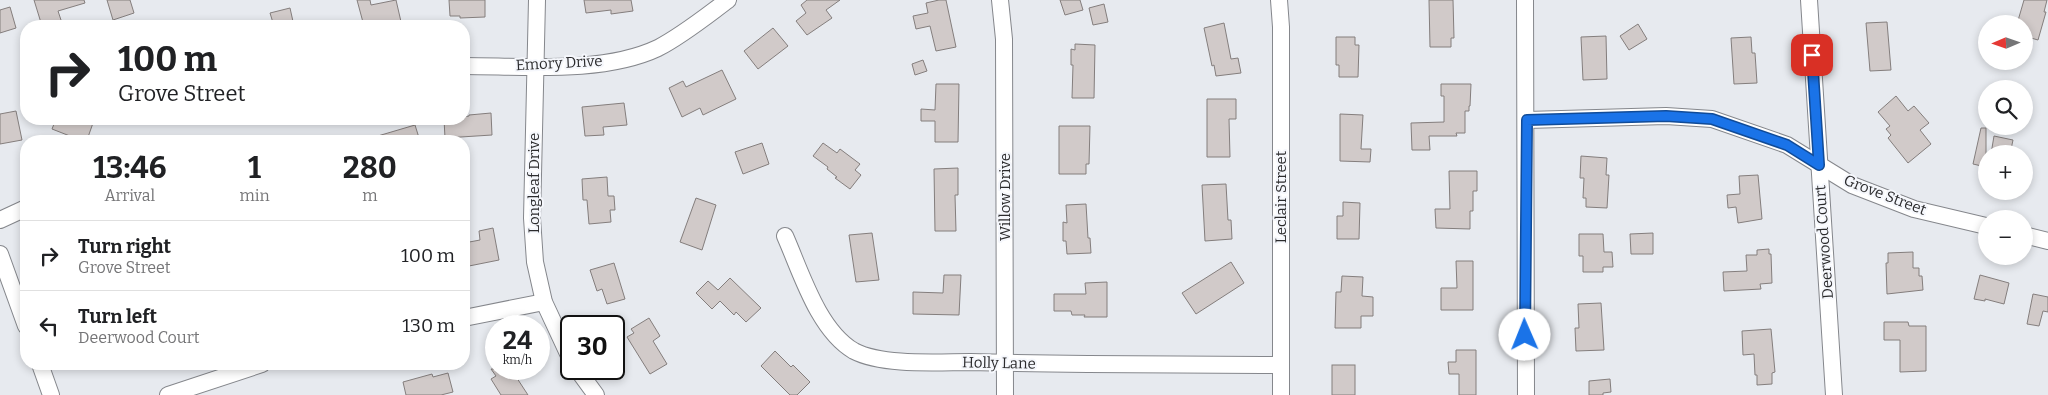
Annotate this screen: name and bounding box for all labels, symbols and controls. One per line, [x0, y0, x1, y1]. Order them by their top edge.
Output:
north arrow [1978, 15, 2032, 70]
map controls [1978, 15, 2033, 265]
pin [1791, 34, 1833, 76]
text: 100 m [118, 38, 217, 80]
icon: right [35, 40, 100, 105]
icon: arrive [1798, 41, 1826, 69]
street label: Emory Drive [515, 52, 603, 74]
text: Grove Street [118, 80, 245, 107]
button: search [1978, 80, 2033, 135]
street label: Longleaf Drive [525, 133, 543, 233]
button: + [1978, 145, 2033, 200]
text: 13:46 [93, 150, 166, 186]
text: 1 [248, 150, 261, 186]
text: 280 [343, 150, 397, 186]
street label: Leclair Street [1272, 150, 1290, 243]
street label: Willow Drive [996, 153, 1014, 241]
street label: Grove Street [1841, 171, 1929, 219]
street label: Deerwood Court [1811, 184, 1837, 299]
text: Arrival [104, 186, 155, 205]
text: min [240, 186, 270, 205]
text: m [362, 186, 377, 205]
button: − [1978, 210, 2033, 265]
text: Turn right [78, 235, 171, 258]
icon: right [35, 242, 63, 270]
text: 100 m [401, 244, 455, 267]
text: Grove Street [78, 258, 171, 277]
text: Turn left [78, 305, 157, 328]
position arrow [1498, 308, 1550, 360]
icon: left [35, 312, 63, 340]
text: 130 m [402, 314, 455, 337]
speed limit sign: 30 [560, 315, 625, 380]
text: 24 [503, 326, 532, 356]
text: Deerwood Court [78, 328, 200, 347]
text: km/h [503, 353, 532, 367]
street label: Holly Lane [962, 353, 1036, 373]

